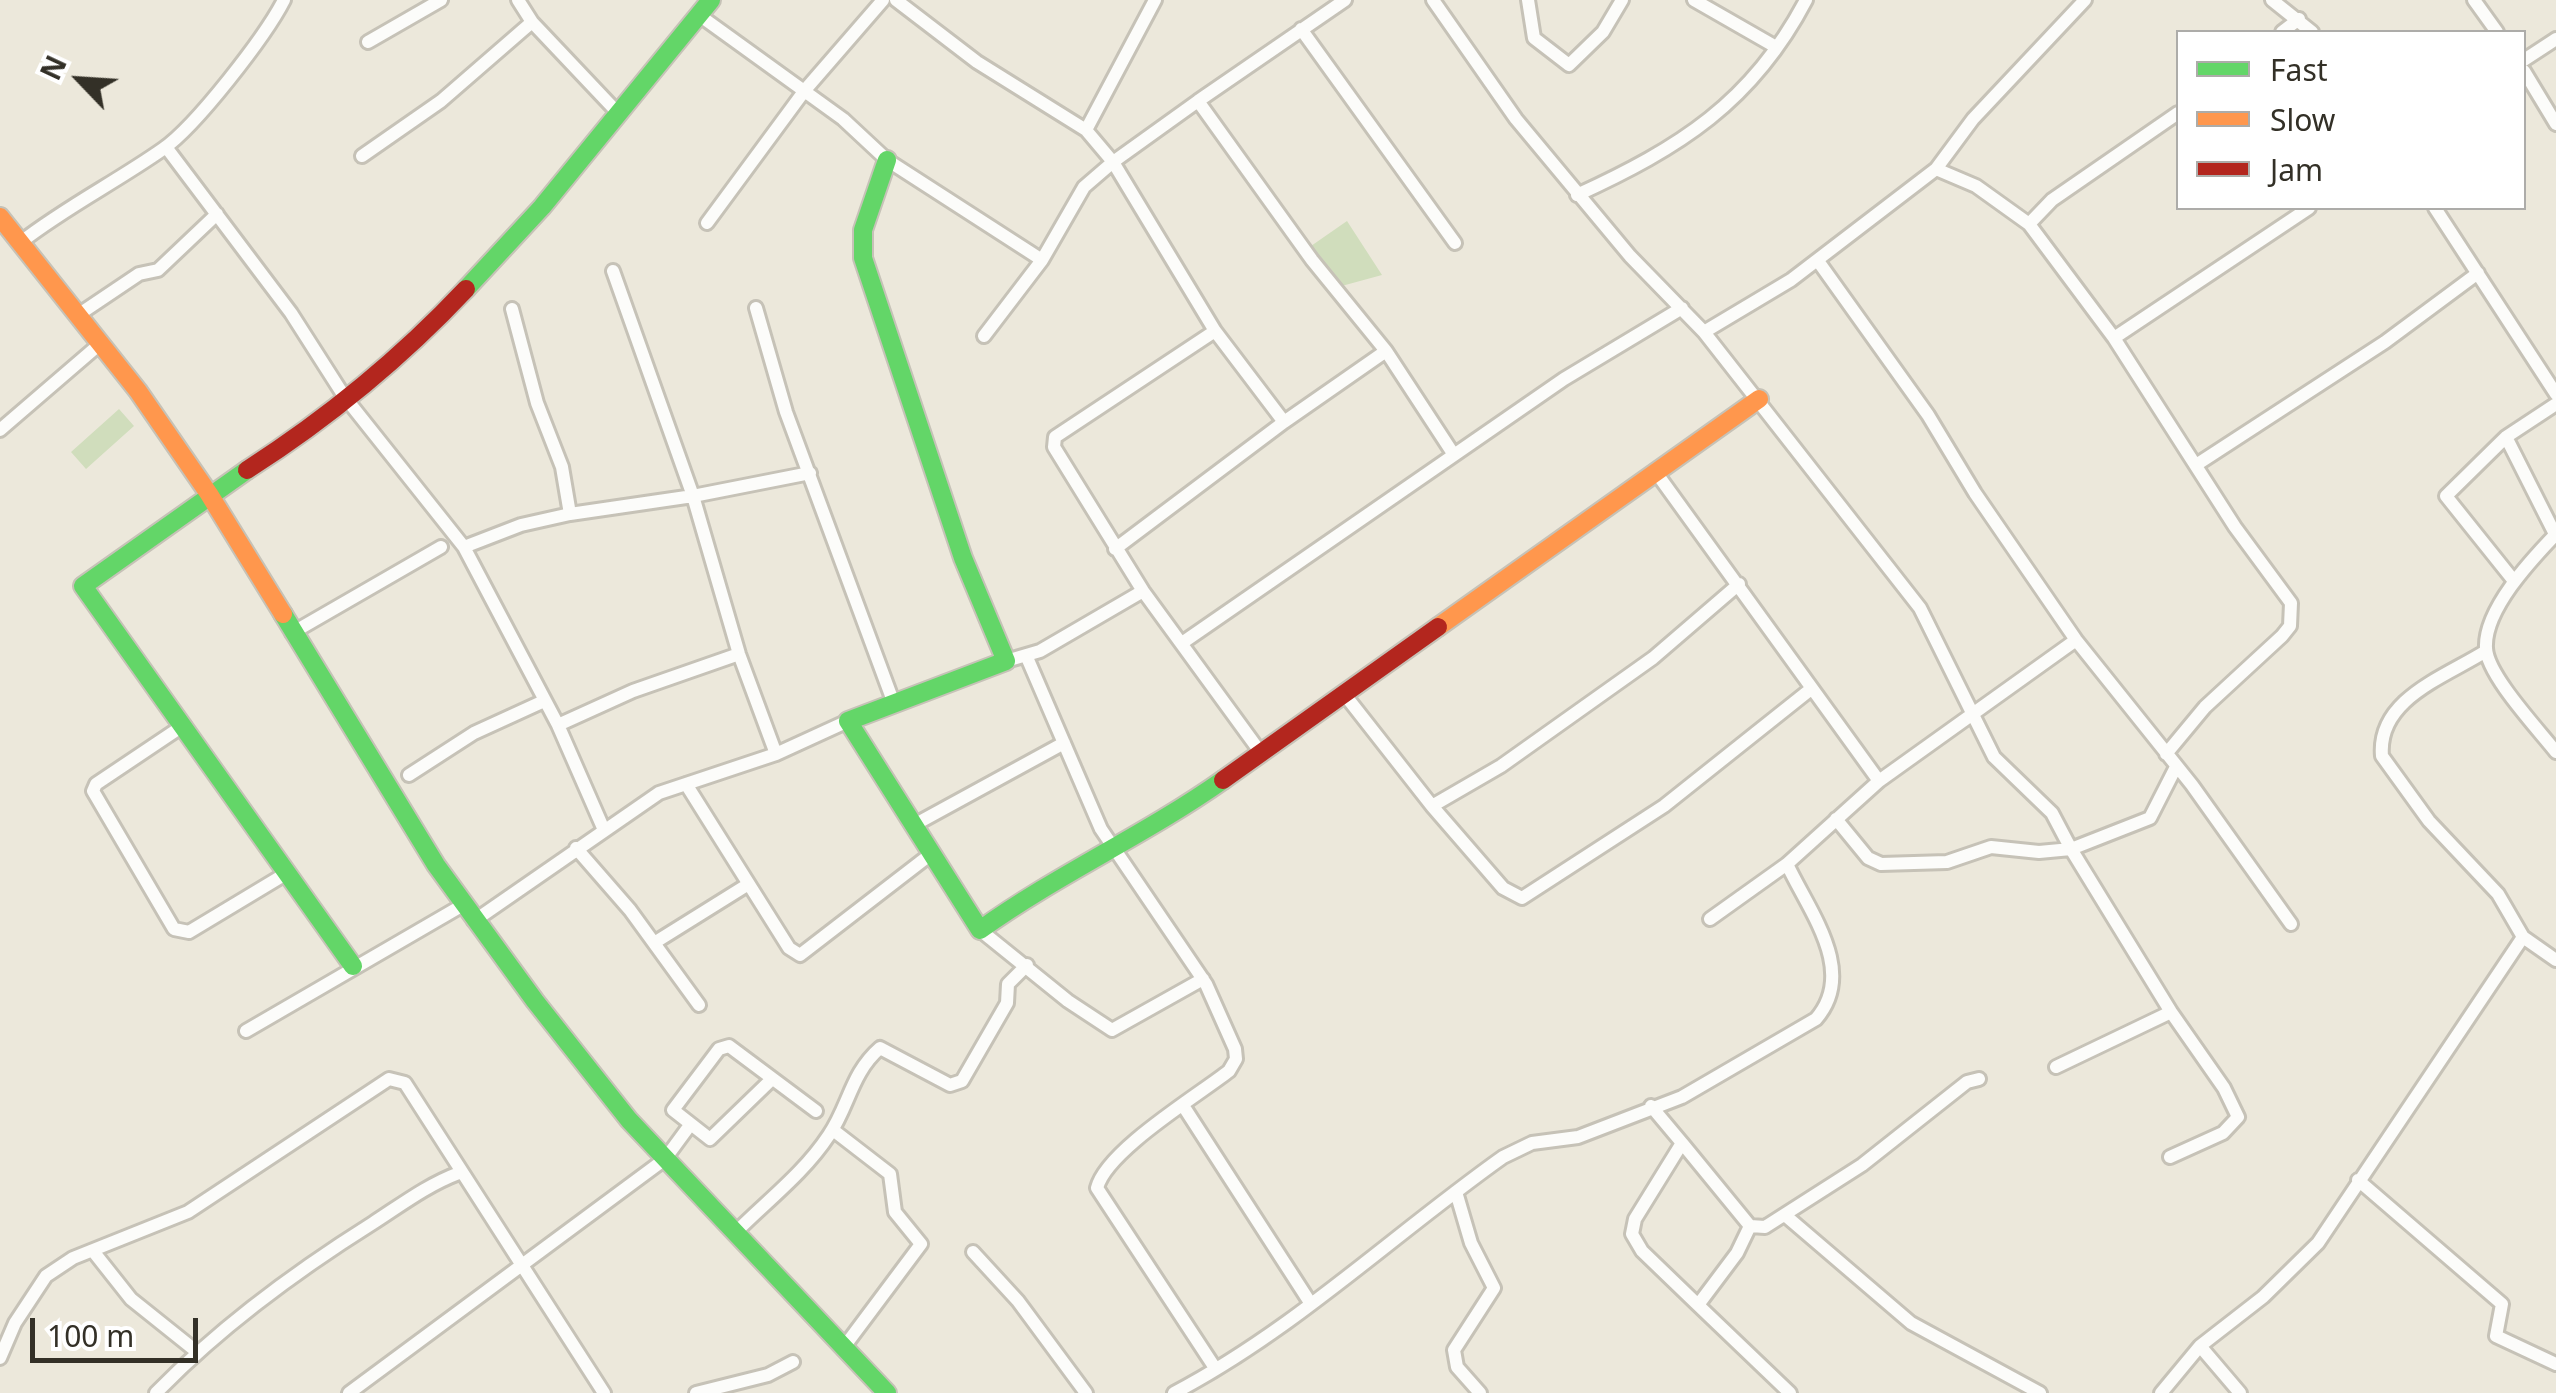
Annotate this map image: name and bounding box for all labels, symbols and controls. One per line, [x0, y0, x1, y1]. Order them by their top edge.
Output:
north arrow [30, 30, 130, 130]
legend [2176, 30, 2526, 210]
text: N [31, 49, 75, 86]
text: Fast [2270, 49, 2328, 90]
text: Slow [2270, 99, 2335, 140]
text: Jam [2270, 149, 2323, 190]
scale bar [35, 1298, 202, 1360]
text: 100 m [47, 1315, 134, 1356]

